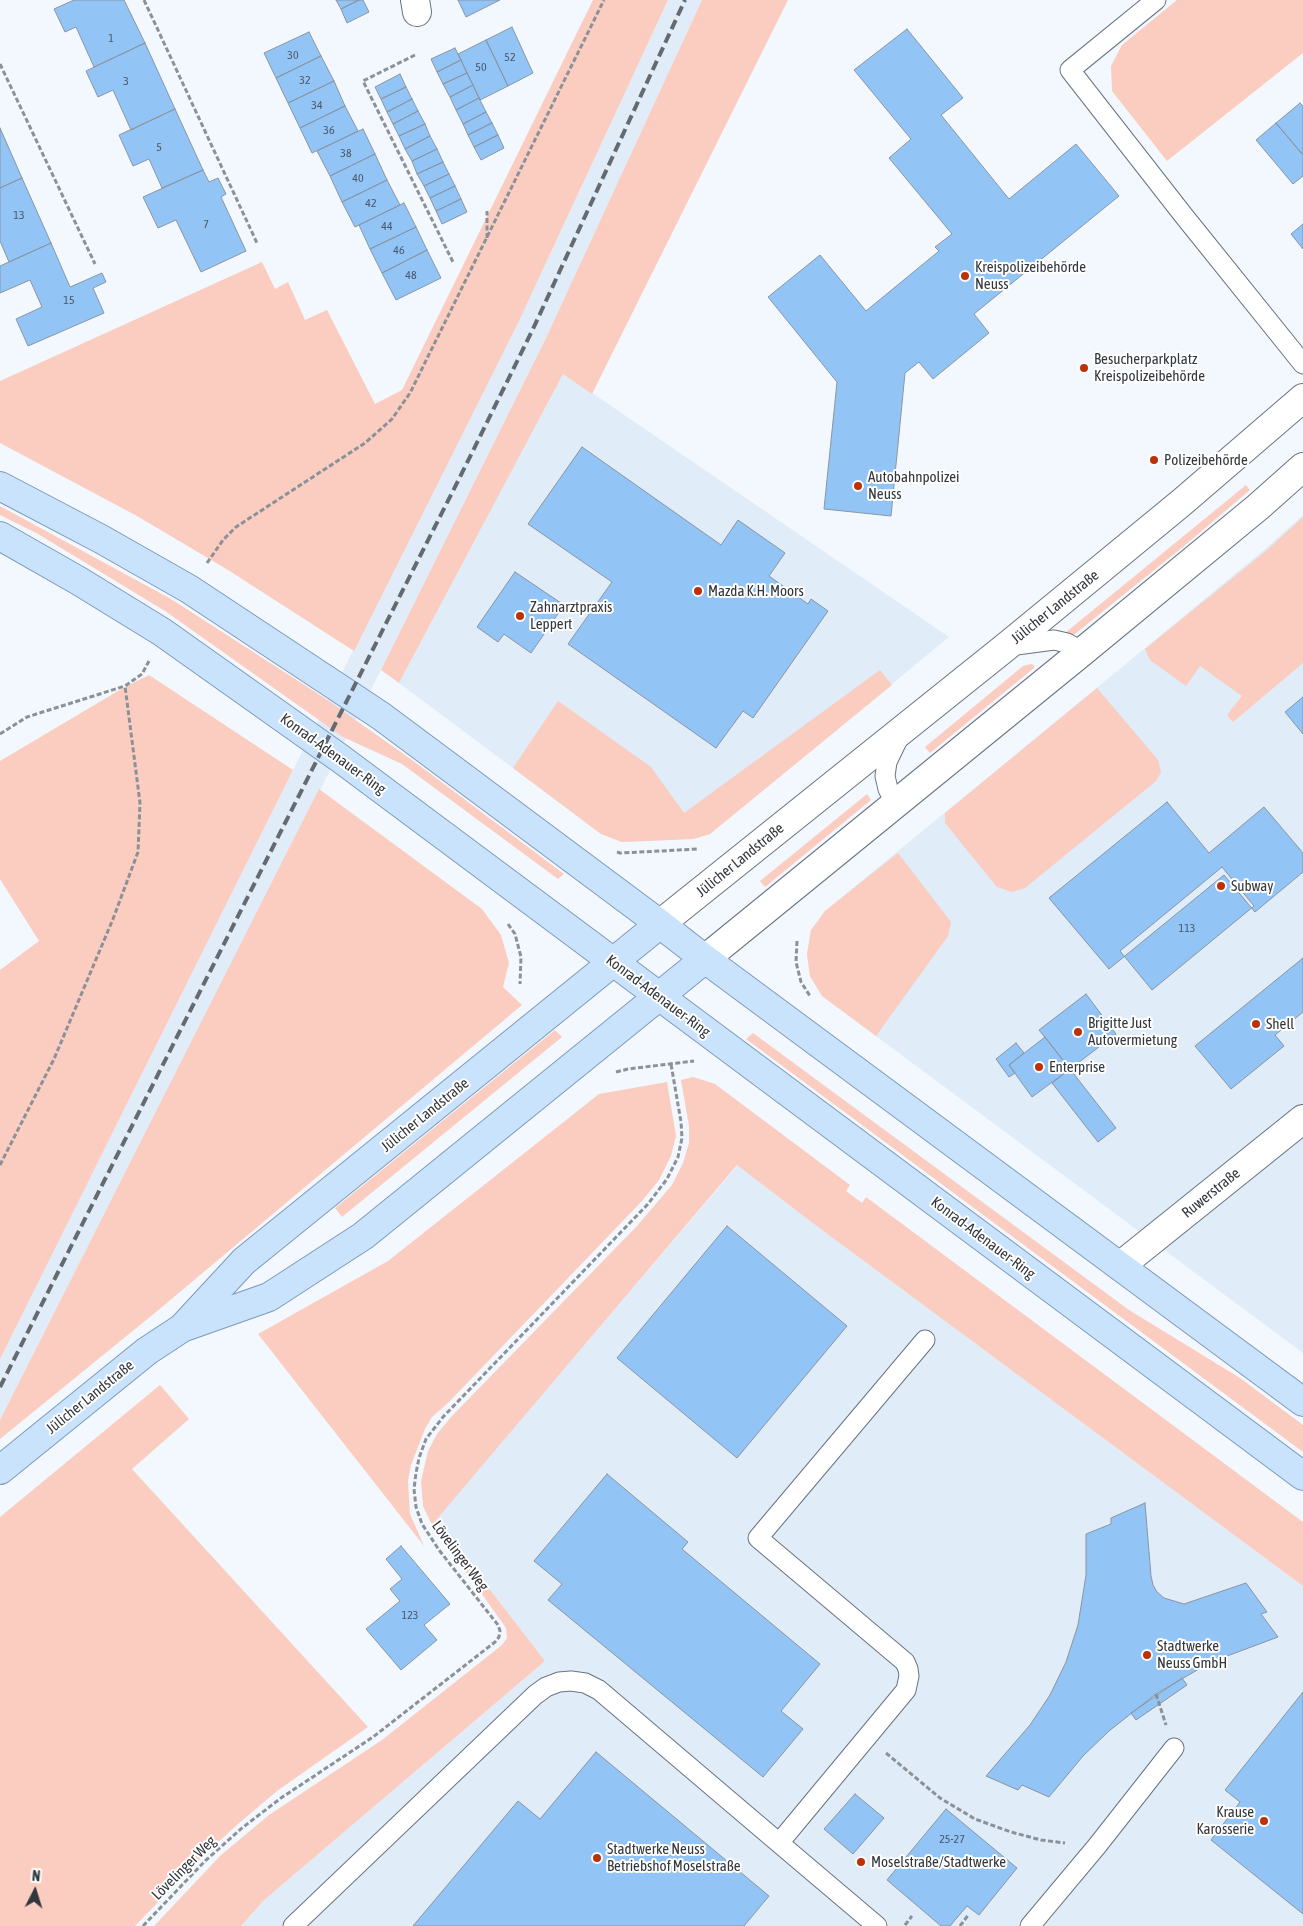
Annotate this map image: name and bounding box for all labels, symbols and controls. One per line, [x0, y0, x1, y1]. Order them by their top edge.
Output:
house number: 1 [108, 31, 114, 45]
house number: 30 [287, 48, 299, 62]
house number: 52 [504, 50, 516, 64]
house number: 50 [475, 60, 487, 74]
house number: 32 [299, 73, 311, 87]
house number: 3 [123, 74, 129, 88]
house number: 34 [311, 98, 323, 112]
house number: 36 [323, 123, 335, 137]
house number: 5 [156, 140, 162, 154]
house number: 38 [340, 146, 352, 160]
house number: 40 [352, 171, 364, 185]
house number: 42 [365, 196, 377, 210]
house number: 13 [13, 208, 25, 222]
house number: 7 [203, 217, 209, 231]
house number: 44 [381, 219, 393, 233]
house number: 46 [393, 243, 405, 257]
place label: Kreispolizeibehörde Neuss [975, 258, 1086, 293]
house number: 48 [405, 268, 417, 282]
marker: Kreispolizeibehörde Neuss [959, 270, 971, 282]
house number: 15 [63, 293, 75, 307]
place label: Besucherparkplatz Kreispolizeibehörde [1094, 350, 1205, 385]
marker: Besucherparkplatz Kreispolizeibehörde [1078, 362, 1090, 374]
place label: Polizeibehörde [1164, 451, 1248, 469]
marker: Polizeibehörde [1148, 454, 1160, 466]
place label: Autobahnpolizei Neuss [868, 468, 960, 503]
marker: Autobahnpolizei Neuss [852, 480, 864, 492]
street label: Jülicher Landstraße [1008, 566, 1102, 648]
place label: Mazda K.H. Moors [708, 582, 804, 600]
marker: Mazda K.H. Moors [692, 585, 704, 597]
place label: Zahnarztpraxis Leppert [530, 598, 612, 633]
marker: Zahnarztpraxis Leppert [514, 610, 526, 622]
street label: Konrad-Adenauer-Ring [277, 710, 389, 798]
street label: Jülicher Landstraße [693, 819, 787, 901]
place label: Subway [1231, 877, 1273, 895]
marker: Subway [1215, 880, 1227, 892]
house number: 113 [1179, 921, 1195, 935]
street label: Konrad-Adenauer-Ring [602, 951, 714, 1041]
place label: Brigitte Just Autovermietung [1088, 1014, 1177, 1049]
place label: Shell [1266, 1015, 1294, 1033]
marker: Shell [1250, 1018, 1262, 1030]
marker: Brigitte Just Autovermietung [1072, 1026, 1084, 1038]
place label: Enterprise [1049, 1058, 1105, 1076]
marker: Enterprise [1033, 1061, 1045, 1073]
street label: Jülicher Landstraße [378, 1074, 472, 1156]
street label: Ruwerstraße [1178, 1164, 1244, 1222]
street label: Konrad-Adenauer-Ring [927, 1193, 1039, 1283]
street label: Jülicher Landstraße [43, 1356, 137, 1438]
street label: Lövelinger Weg [428, 1517, 492, 1595]
house number: 123 [402, 1608, 418, 1622]
place label: Stadtwerke Neuss GmbH [1157, 1637, 1227, 1672]
marker: Stadtwerke Neuss GmbH [1141, 1649, 1153, 1661]
place label: Krause Karosserie [1196, 1803, 1254, 1838]
marker: Krause Karosserie [1258, 1815, 1270, 1827]
street label: Lövelinger Weg [148, 1832, 220, 1904]
house number: 25-27 [939, 1832, 965, 1846]
place label: Stadtwerke Neuss Betriebshof Moselstraße [607, 1840, 741, 1875]
marker: Stadtwerke Neuss Betriebshof Moselstraße [591, 1852, 603, 1864]
place label: Moselstraße/Stadtwerke [871, 1853, 1006, 1871]
marker: Moselstraße/Stadtwerke [855, 1856, 867, 1868]
north arrow [10, 1866, 60, 1916]
text: N [31, 1868, 41, 1884]

